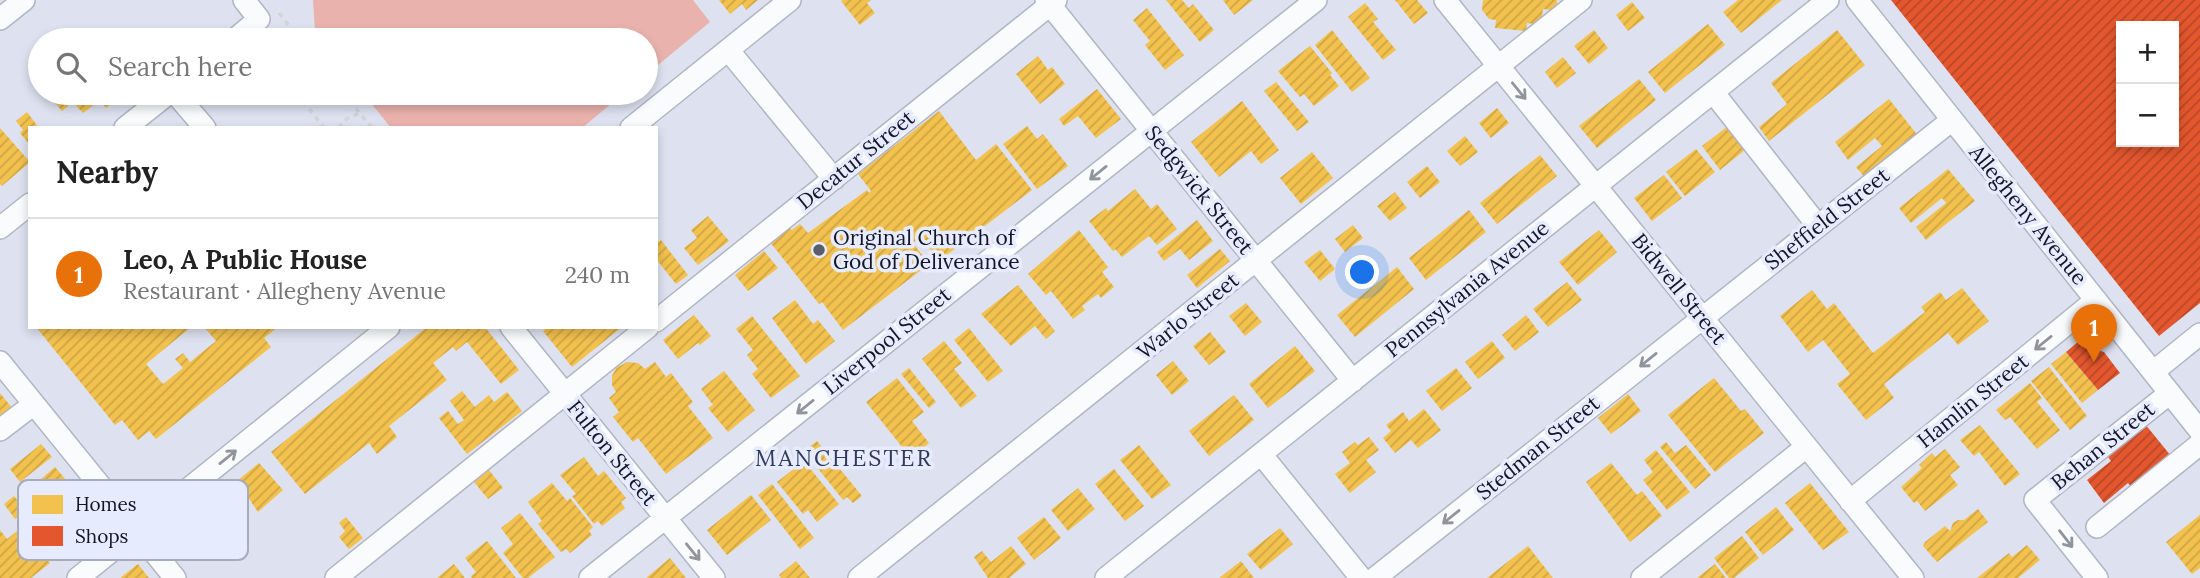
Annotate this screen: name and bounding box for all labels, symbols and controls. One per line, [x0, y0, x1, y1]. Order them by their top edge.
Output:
map controls [2116, 21, 2179, 147]
button: + [2116, 21, 2179, 84]
search box [28, 28, 658, 105]
icon: search [52, 48, 90, 86]
text: Search here [108, 50, 252, 83]
one-way arrow [1511, 82, 1526, 100]
button: − [2116, 84, 2179, 147]
street label: Decatur Street [791, 103, 921, 215]
street label: Sedgwick Street [1139, 120, 1260, 260]
street label: Allegheny Avenue [1963, 138, 2093, 290]
text: Nearby [56, 153, 158, 191]
street label: Sheffield Street [1759, 161, 1895, 276]
one-way arrow [1089, 166, 1108, 181]
street label: Pennsylvania Avenue [1379, 214, 1554, 363]
place label: Original Church of God of Deliverance [833, 224, 1020, 275]
street label: Bidwell Street [1626, 227, 1733, 351]
marker: Original Church of God of Deliverance [811, 242, 827, 258]
text: Leo, A Public House [123, 243, 367, 276]
your location [1345, 255, 1379, 289]
text: 1 [74, 260, 84, 289]
text: 240 m [565, 260, 630, 289]
street label: Warlo Street [1131, 266, 1245, 365]
text: Restaurant · Allegheny Avenue [123, 276, 446, 305]
street label: Liverpool Street [817, 280, 957, 400]
pin: 1 [2071, 304, 2117, 362]
one-way arrow [2034, 335, 2052, 351]
street label: Hamlin Street [1912, 347, 2034, 454]
one-way arrow [1640, 352, 1658, 368]
street label: Stedman Street [1470, 389, 1606, 506]
street label: Fulton Street [562, 395, 664, 512]
street label: Behan Street [2045, 395, 2161, 496]
one-way arrow [796, 399, 815, 414]
district label: MANCHESTER [755, 443, 933, 472]
one-way arrow [218, 450, 236, 465]
legend [18, 480, 248, 560]
text: Homes [75, 492, 137, 516]
one-way arrow [1443, 509, 1461, 525]
text: Shops [75, 524, 129, 548]
one-way arrow [2059, 529, 2074, 548]
one-way arrow [685, 542, 700, 560]

